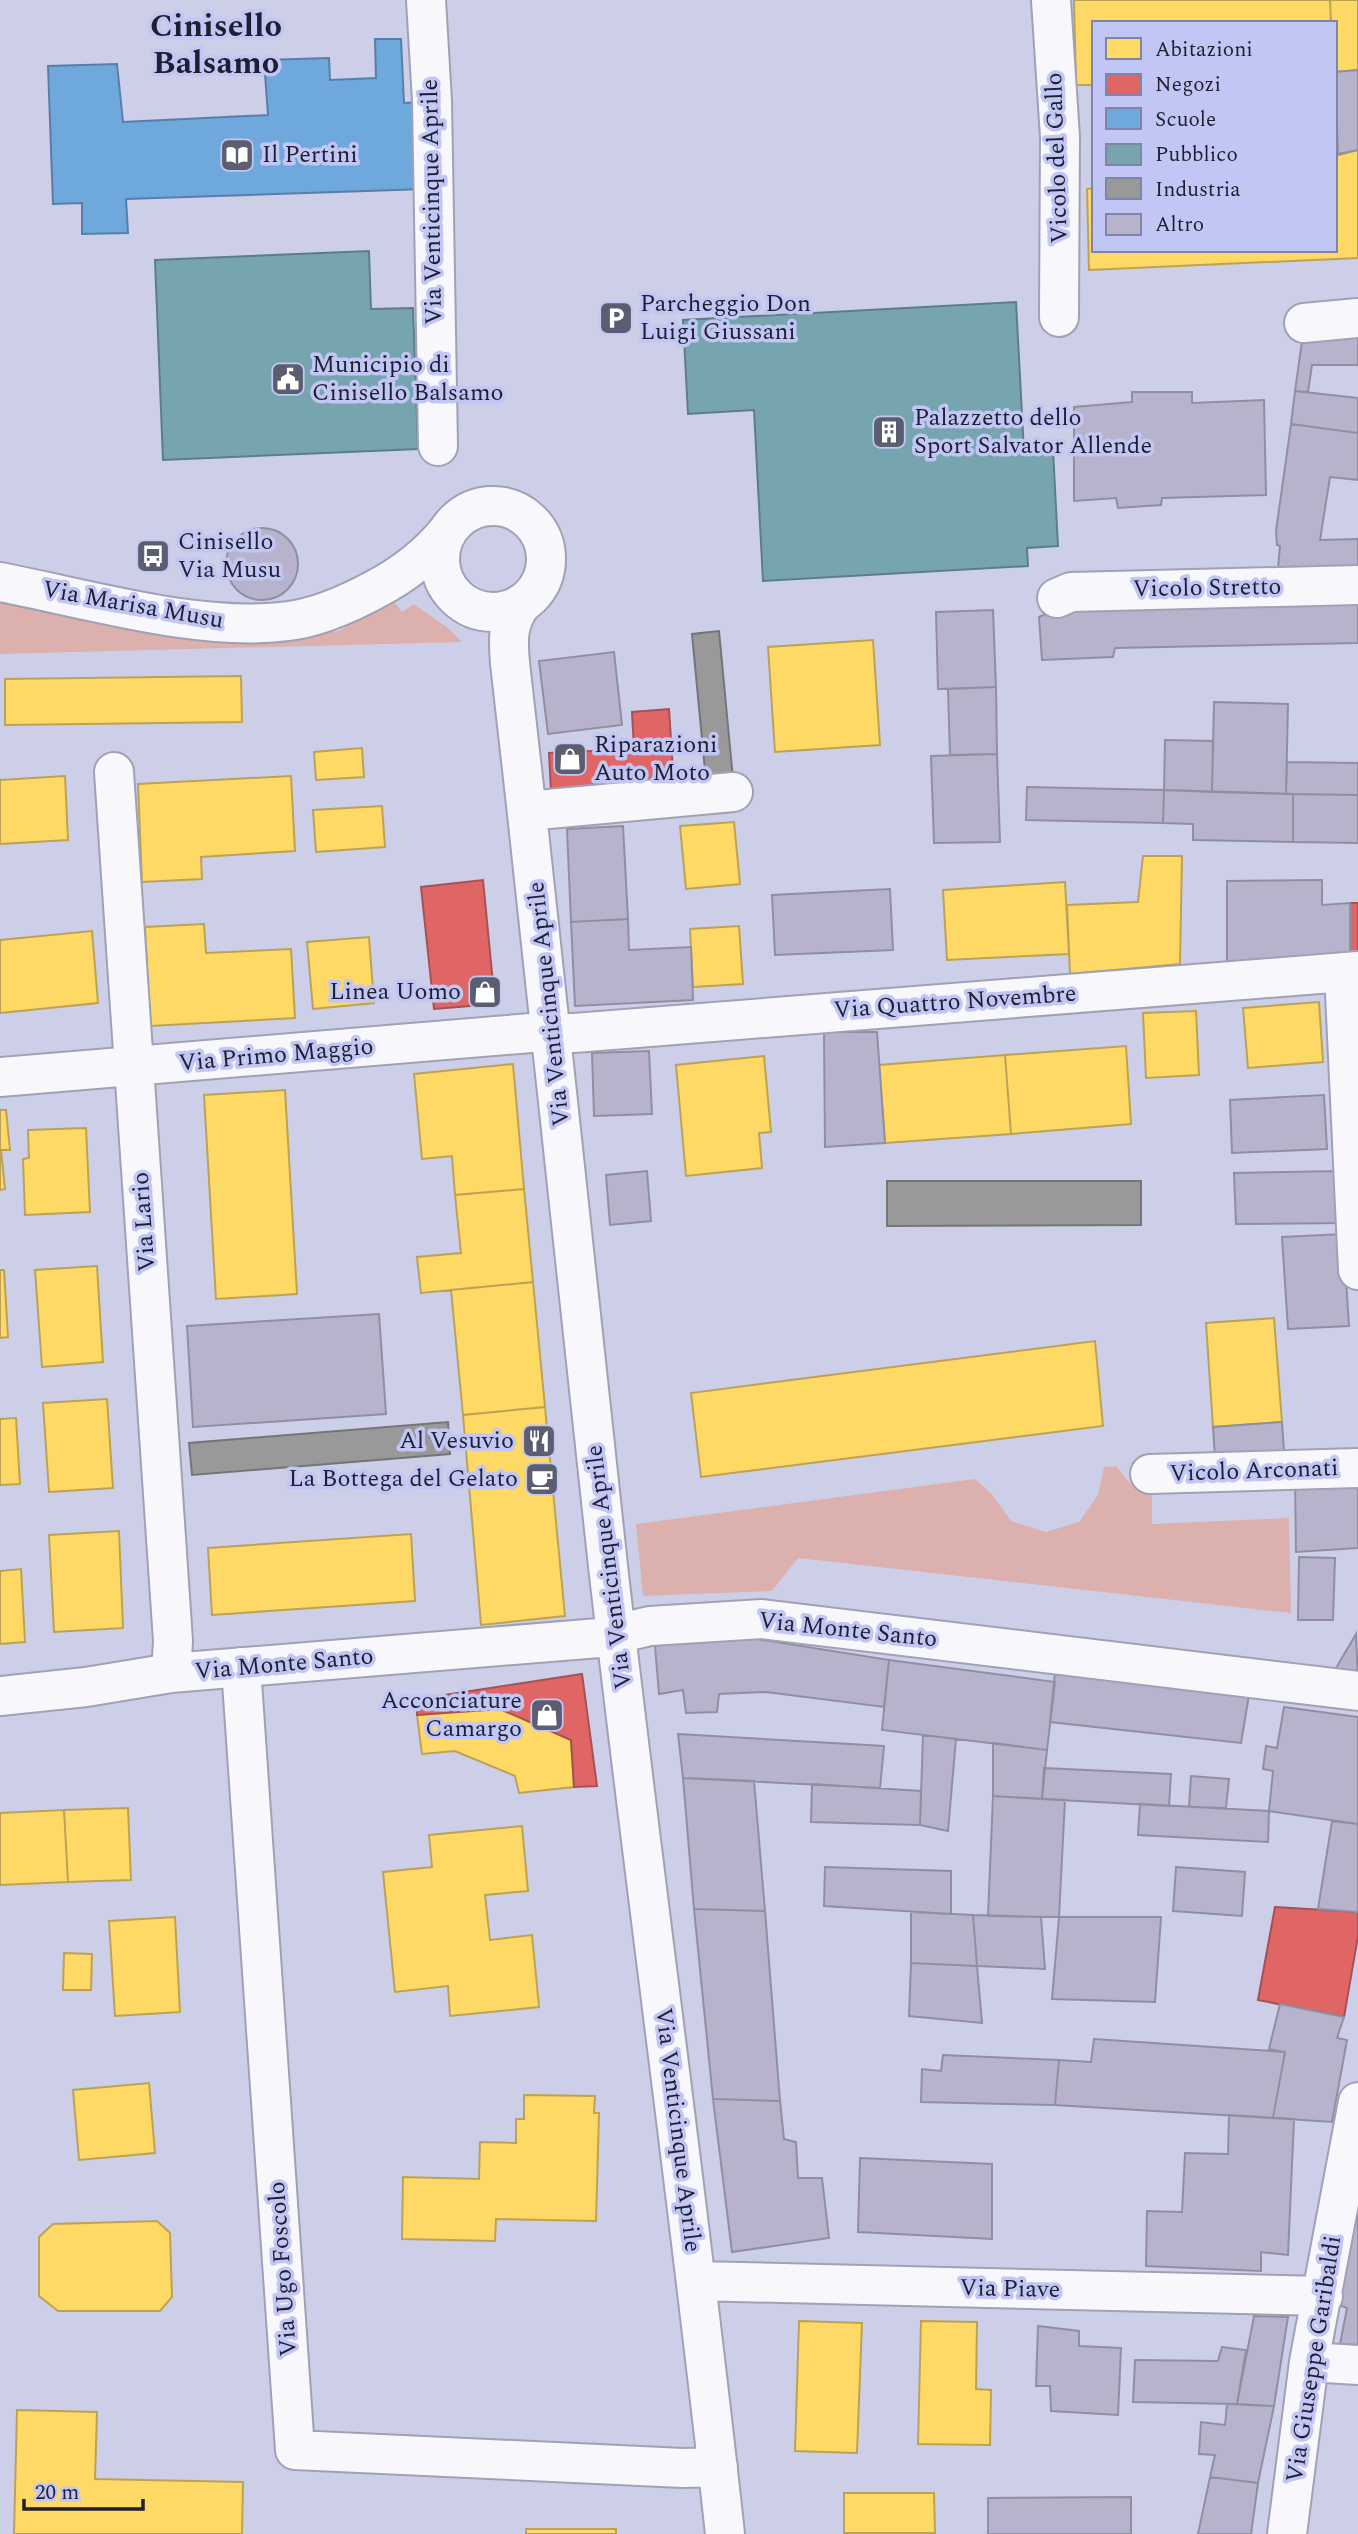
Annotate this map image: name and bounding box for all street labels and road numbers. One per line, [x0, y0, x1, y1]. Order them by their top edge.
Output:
street label: Vicolo del Gallo [1036, 72, 1078, 244]
street label: Via Venticinque Aprile [412, 79, 452, 325]
street label: Vicolo Stretto [1132, 569, 1282, 607]
street label: Via Marisa Musu [40, 571, 226, 639]
street label: Via Venticinque Aprile [518, 880, 580, 1128]
street label: Via Quattro Novembre [832, 976, 1078, 1028]
street label: Via Primo Maggio [177, 1029, 375, 1081]
street label: Via Lario [123, 1171, 165, 1273]
street label: Via Venticinque Aprile [576, 1443, 642, 1691]
street label: Vicolo Arconati [1169, 1450, 1339, 1492]
street label: Via Monte Santo [757, 1603, 939, 1657]
street label: Via Monte Santo [193, 1638, 375, 1690]
street label: Via Venticinque Aprile [645, 2006, 711, 2254]
street label: Via Ugo Foscolo [259, 2180, 307, 2358]
street label: Via Giuseppe Garibaldi [1277, 2233, 1351, 2485]
street label: Via Piave [959, 2270, 1061, 2308]

